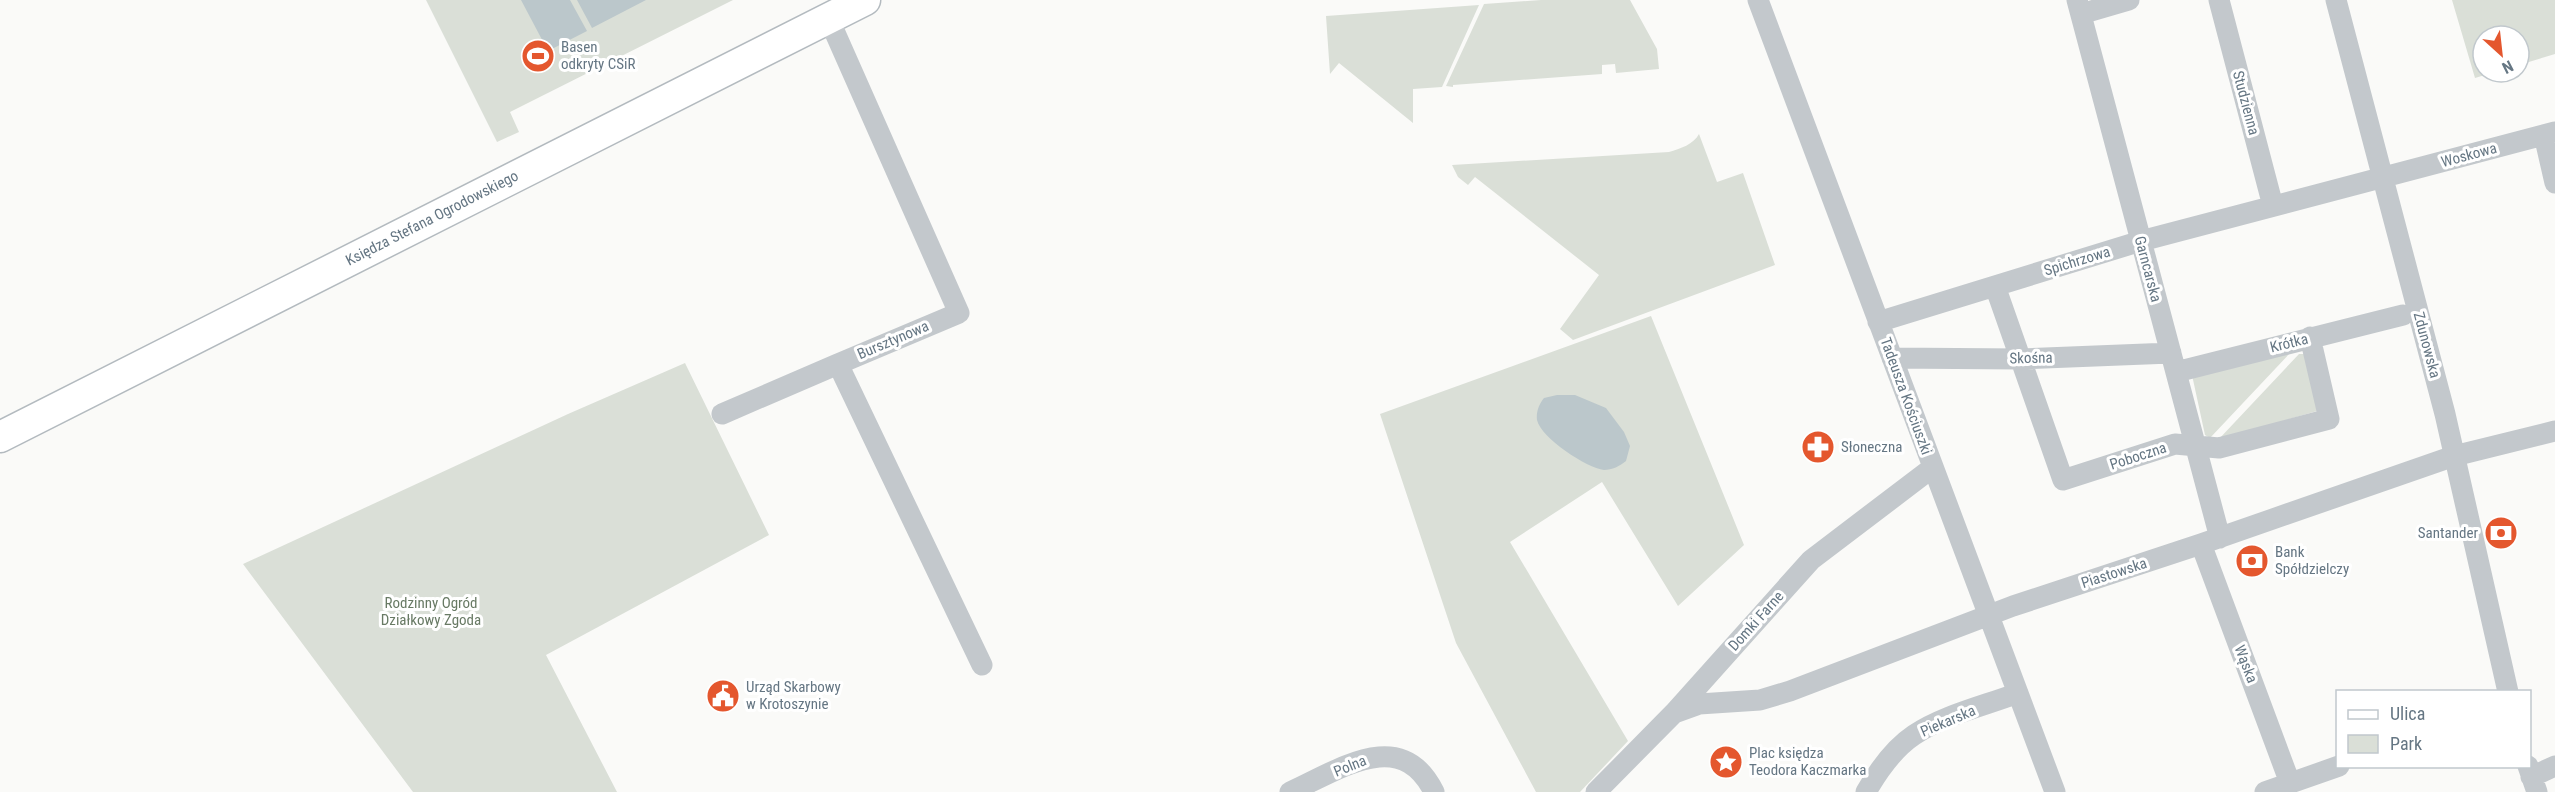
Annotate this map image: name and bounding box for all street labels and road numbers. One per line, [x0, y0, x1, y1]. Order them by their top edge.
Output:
street label: Studzienna [2229, 69, 2263, 137]
street label: Woskowa [2439, 139, 2499, 171]
street label: Księdza Stefana Ogrodowskiego [343, 167, 521, 269]
street label: Garncarska [2131, 234, 2165, 304]
street label: Spichrzowa [2042, 242, 2112, 280]
street label: Zdunowska [2410, 310, 2444, 380]
street label: Bursztynowa [855, 317, 931, 363]
street label: Krótka [2268, 330, 2310, 356]
street label: Tadeusza Kościuszki [1876, 335, 1936, 457]
street label: Skośna [2009, 349, 2053, 367]
street label: Poboczna [2107, 438, 2169, 474]
street label: Piastowska [2079, 554, 2149, 592]
street label: Domki Farne [1725, 587, 1787, 655]
street label: Wąska [2231, 642, 2261, 686]
street label: Piekarska [1918, 701, 1978, 741]
street label: Polna [1331, 751, 1369, 781]

